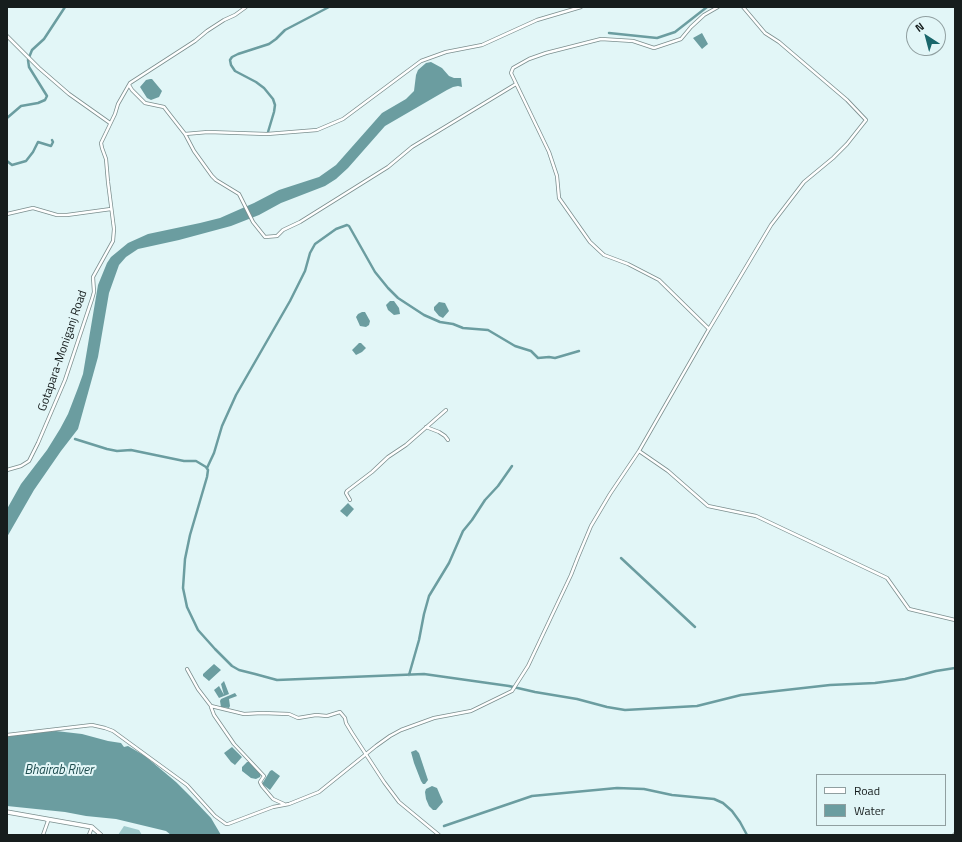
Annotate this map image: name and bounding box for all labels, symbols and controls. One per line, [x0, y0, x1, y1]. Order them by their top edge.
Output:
north arrow [906, 16, 946, 56]
text: N [912, 18, 927, 36]
street label: Gotapara-Moniganj Road [36, 289, 90, 413]
water label: Bhairab River [25, 763, 93, 779]
legend [816, 774, 946, 826]
text: Road [854, 781, 880, 800]
text: Water [854, 801, 885, 820]

